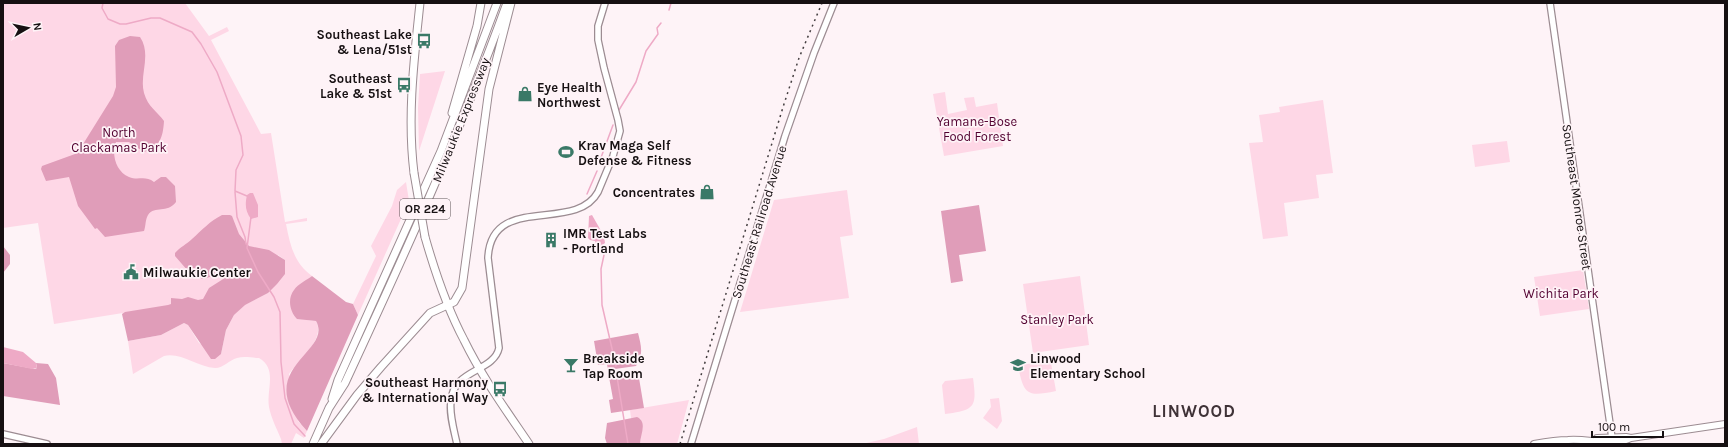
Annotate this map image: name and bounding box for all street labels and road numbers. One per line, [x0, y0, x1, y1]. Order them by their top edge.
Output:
street label: Milwaukie Expressway [429, 55, 493, 185]
street label: Southeast Monroe Street [1559, 123, 1595, 271]
street label: Southeast Railroad Avenue [729, 143, 790, 300]
road number: OR 224 [400, 199, 450, 219]

